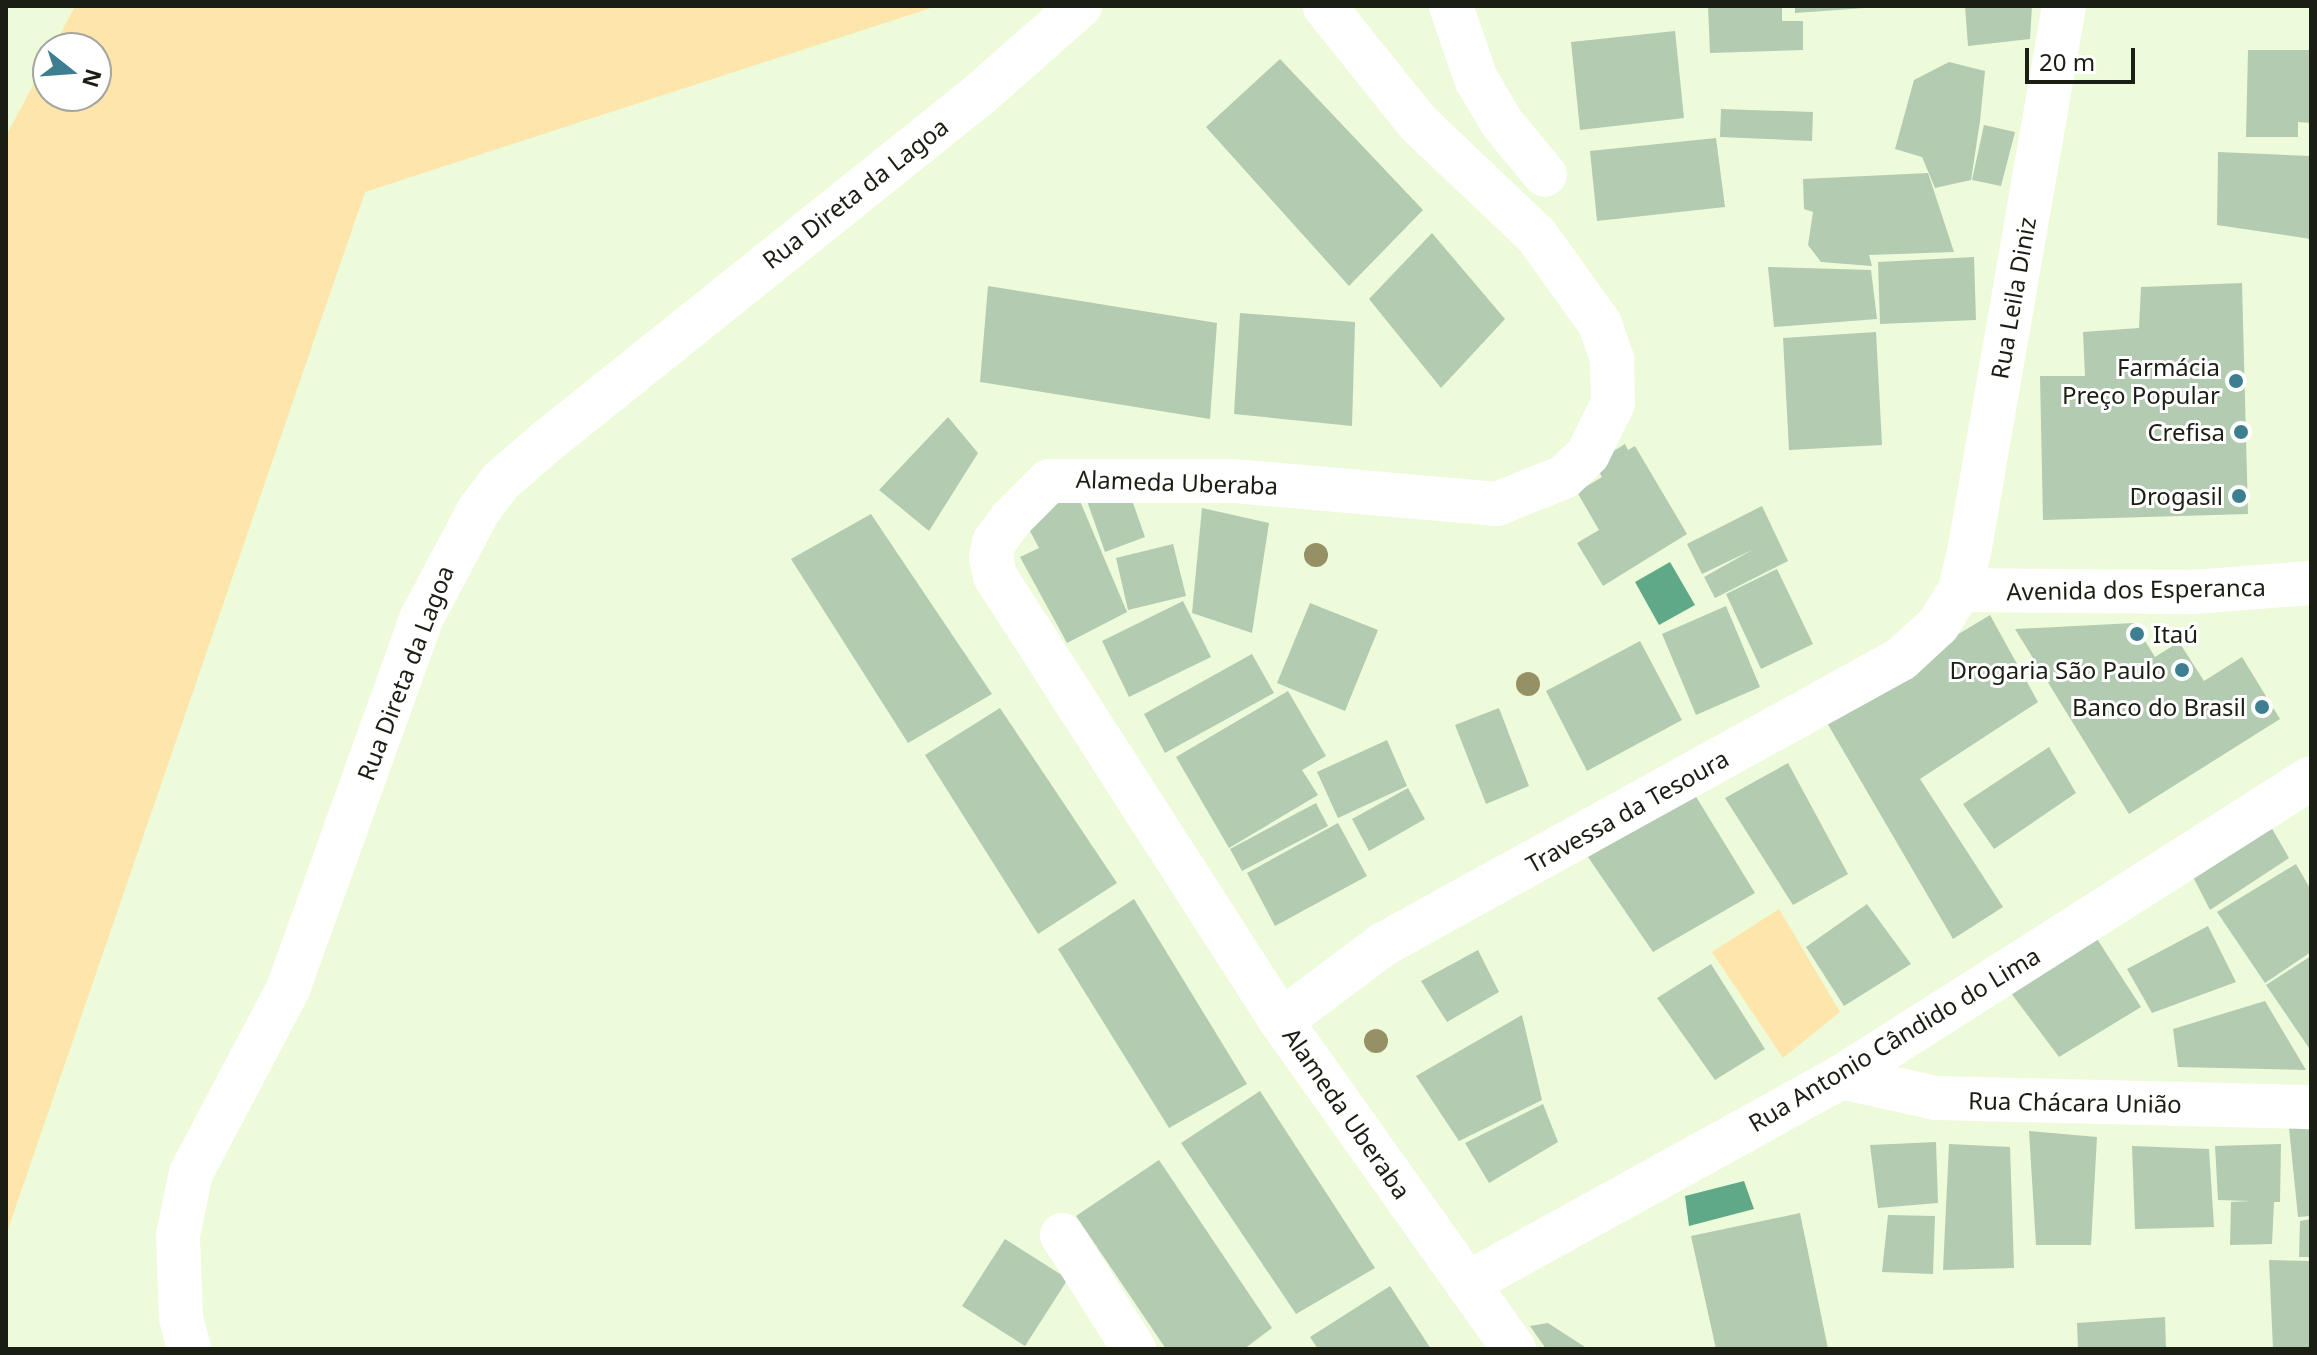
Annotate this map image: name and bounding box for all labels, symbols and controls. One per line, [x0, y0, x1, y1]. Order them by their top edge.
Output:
north arrow [32, 32, 112, 112]
scale bar [2029, 32, 2139, 82]
text: 20 m [2039, 45, 2095, 78]
text: N [76, 65, 110, 91]
street label: Rua Direta da Lagoa [756, 112, 954, 274]
street label: Rua Leila Diniz [1985, 215, 2041, 381]
place label: Farmácia Preço Popular [2062, 353, 2220, 409]
marker: Farmácia Preço Popular [2227, 372, 2245, 390]
place label: Crefisa [2147, 418, 2225, 446]
marker: Crefisa [2232, 423, 2250, 441]
street label: Alameda Uberaba [1075, 464, 1279, 500]
place label: Drogasil [2129, 482, 2223, 510]
marker: Drogasil [2230, 487, 2248, 505]
street label: Rua Direta da Lagoa [351, 562, 459, 784]
street label: Avenida dos Esperanca [2006, 572, 2266, 606]
place label: Itaú [2153, 620, 2198, 648]
marker: Itaú [2128, 625, 2146, 643]
place label: Drogaria São Paulo [1950, 656, 2166, 684]
marker: Drogaria São Paulo [2173, 661, 2191, 679]
place label: Banco do Brasil [2072, 693, 2246, 721]
marker: Banco do Brasil [2253, 698, 2271, 716]
street label: Travessa da Tesoura [1521, 743, 1733, 879]
street label: Rua Antonio Cândido do Lima [1743, 940, 2045, 1138]
street label: Alameda Uberaba [1277, 1022, 1417, 1204]
street label: Rua Chácara União [1968, 1086, 2182, 1118]

